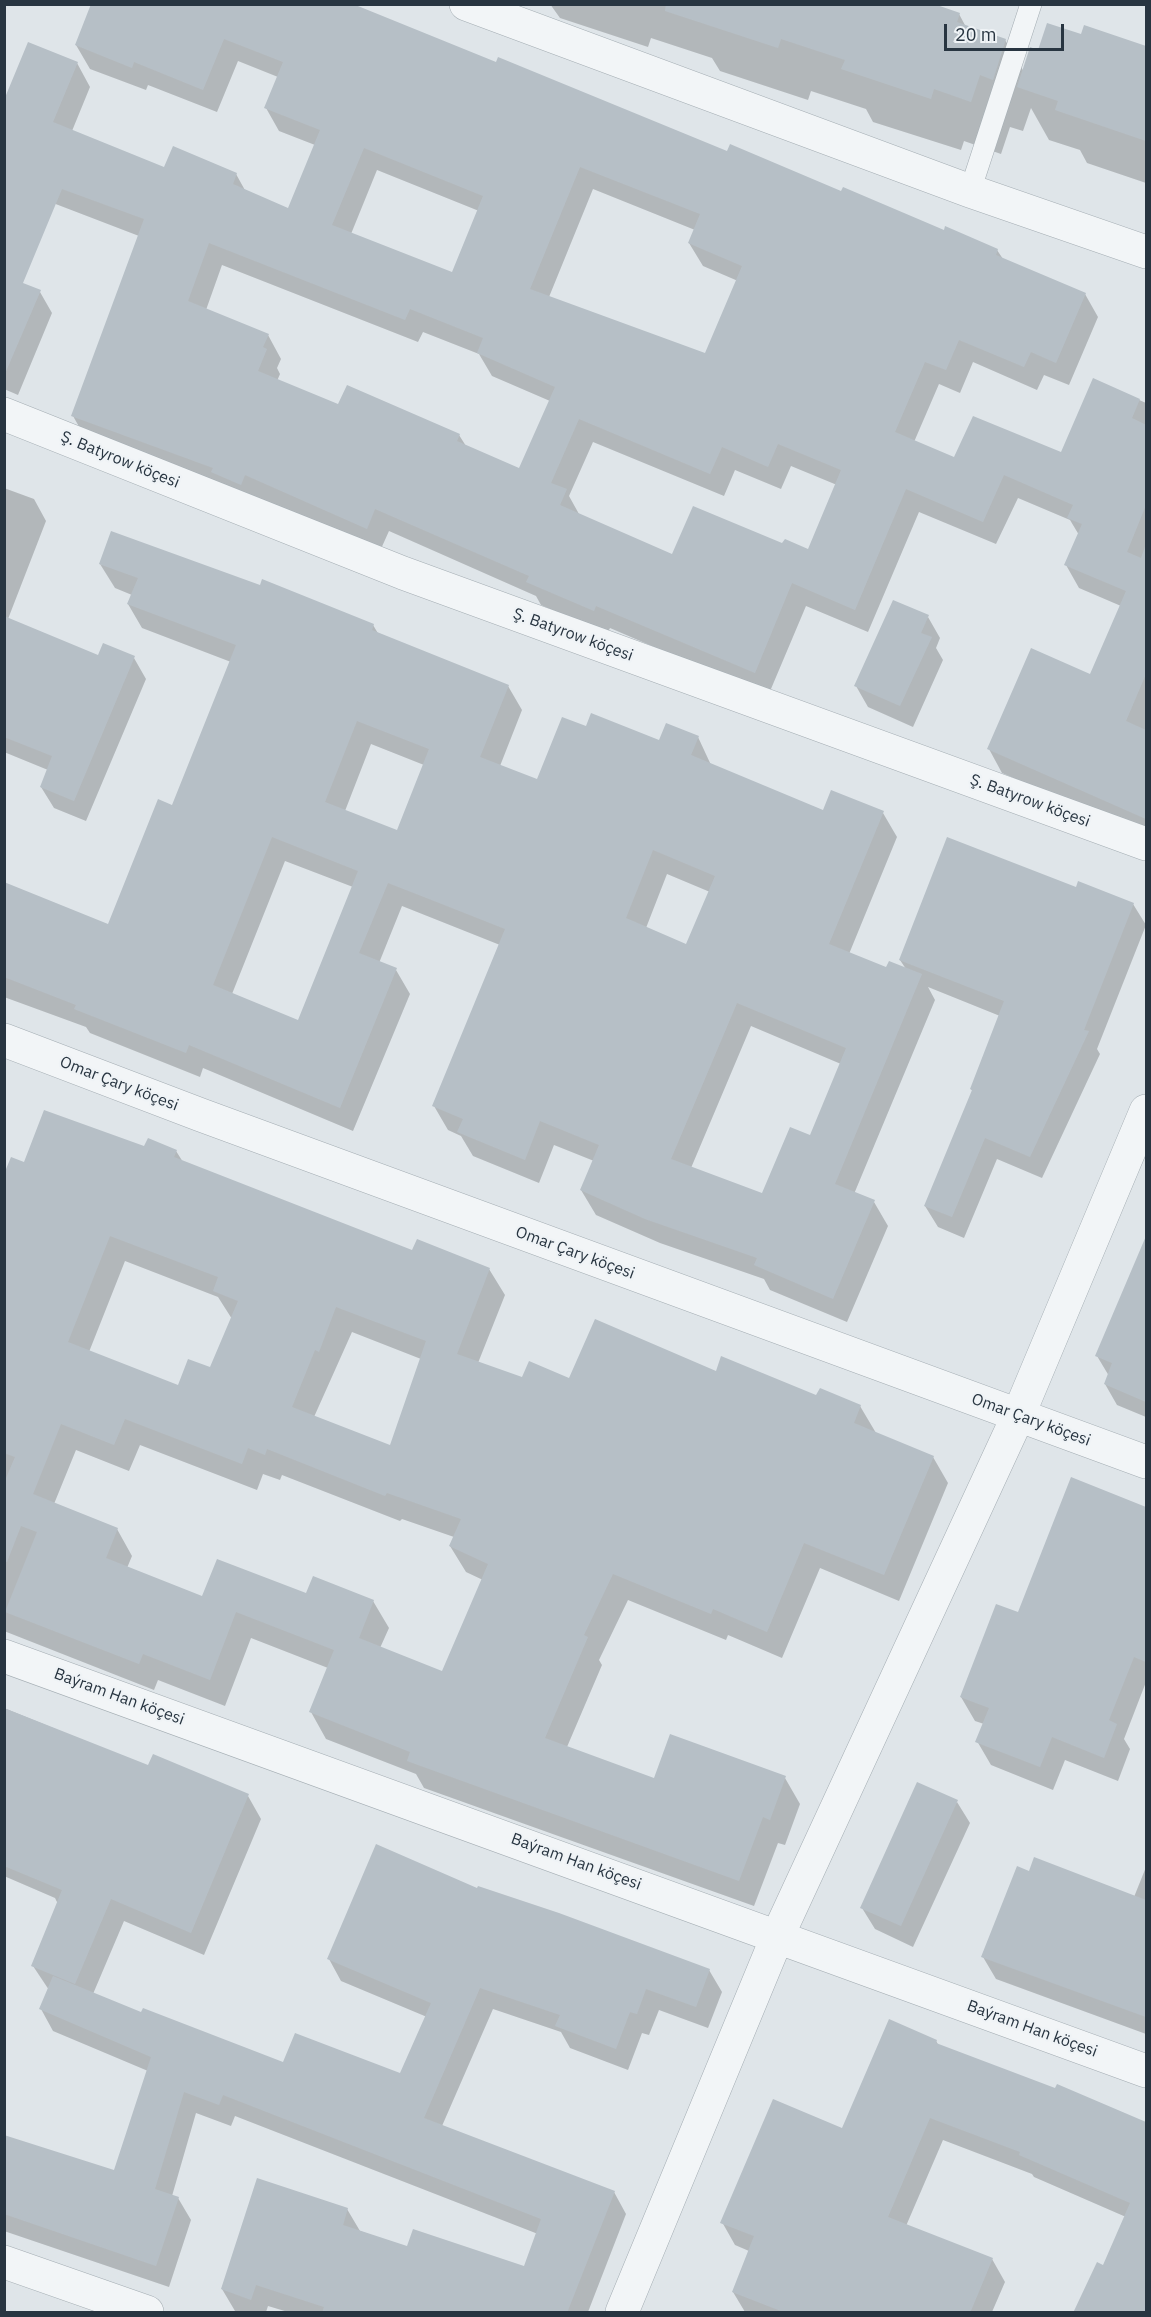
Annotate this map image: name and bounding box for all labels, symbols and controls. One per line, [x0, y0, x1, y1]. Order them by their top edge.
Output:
scale bar [947, 12, 1067, 50]
text: 20 m [955, 23, 997, 46]
street label: Ş. Batyrow köçesi [58, 427, 182, 493]
street label: Ş. Batyrow köçesi [510, 604, 636, 666]
street label: Ş. Batyrow köçesi [967, 770, 1093, 832]
street label: Omar Çary köçesi [57, 1053, 181, 1115]
street label: Omar Çary köçesi [513, 1223, 637, 1283]
street label: Omar Çary köçesi [969, 1390, 1093, 1450]
street label: Baýram Han köçesi [51, 1664, 187, 1730]
street label: Baýram Han köçesi [508, 1829, 644, 1895]
street label: Baýram Han köçesi [964, 1996, 1100, 2062]

